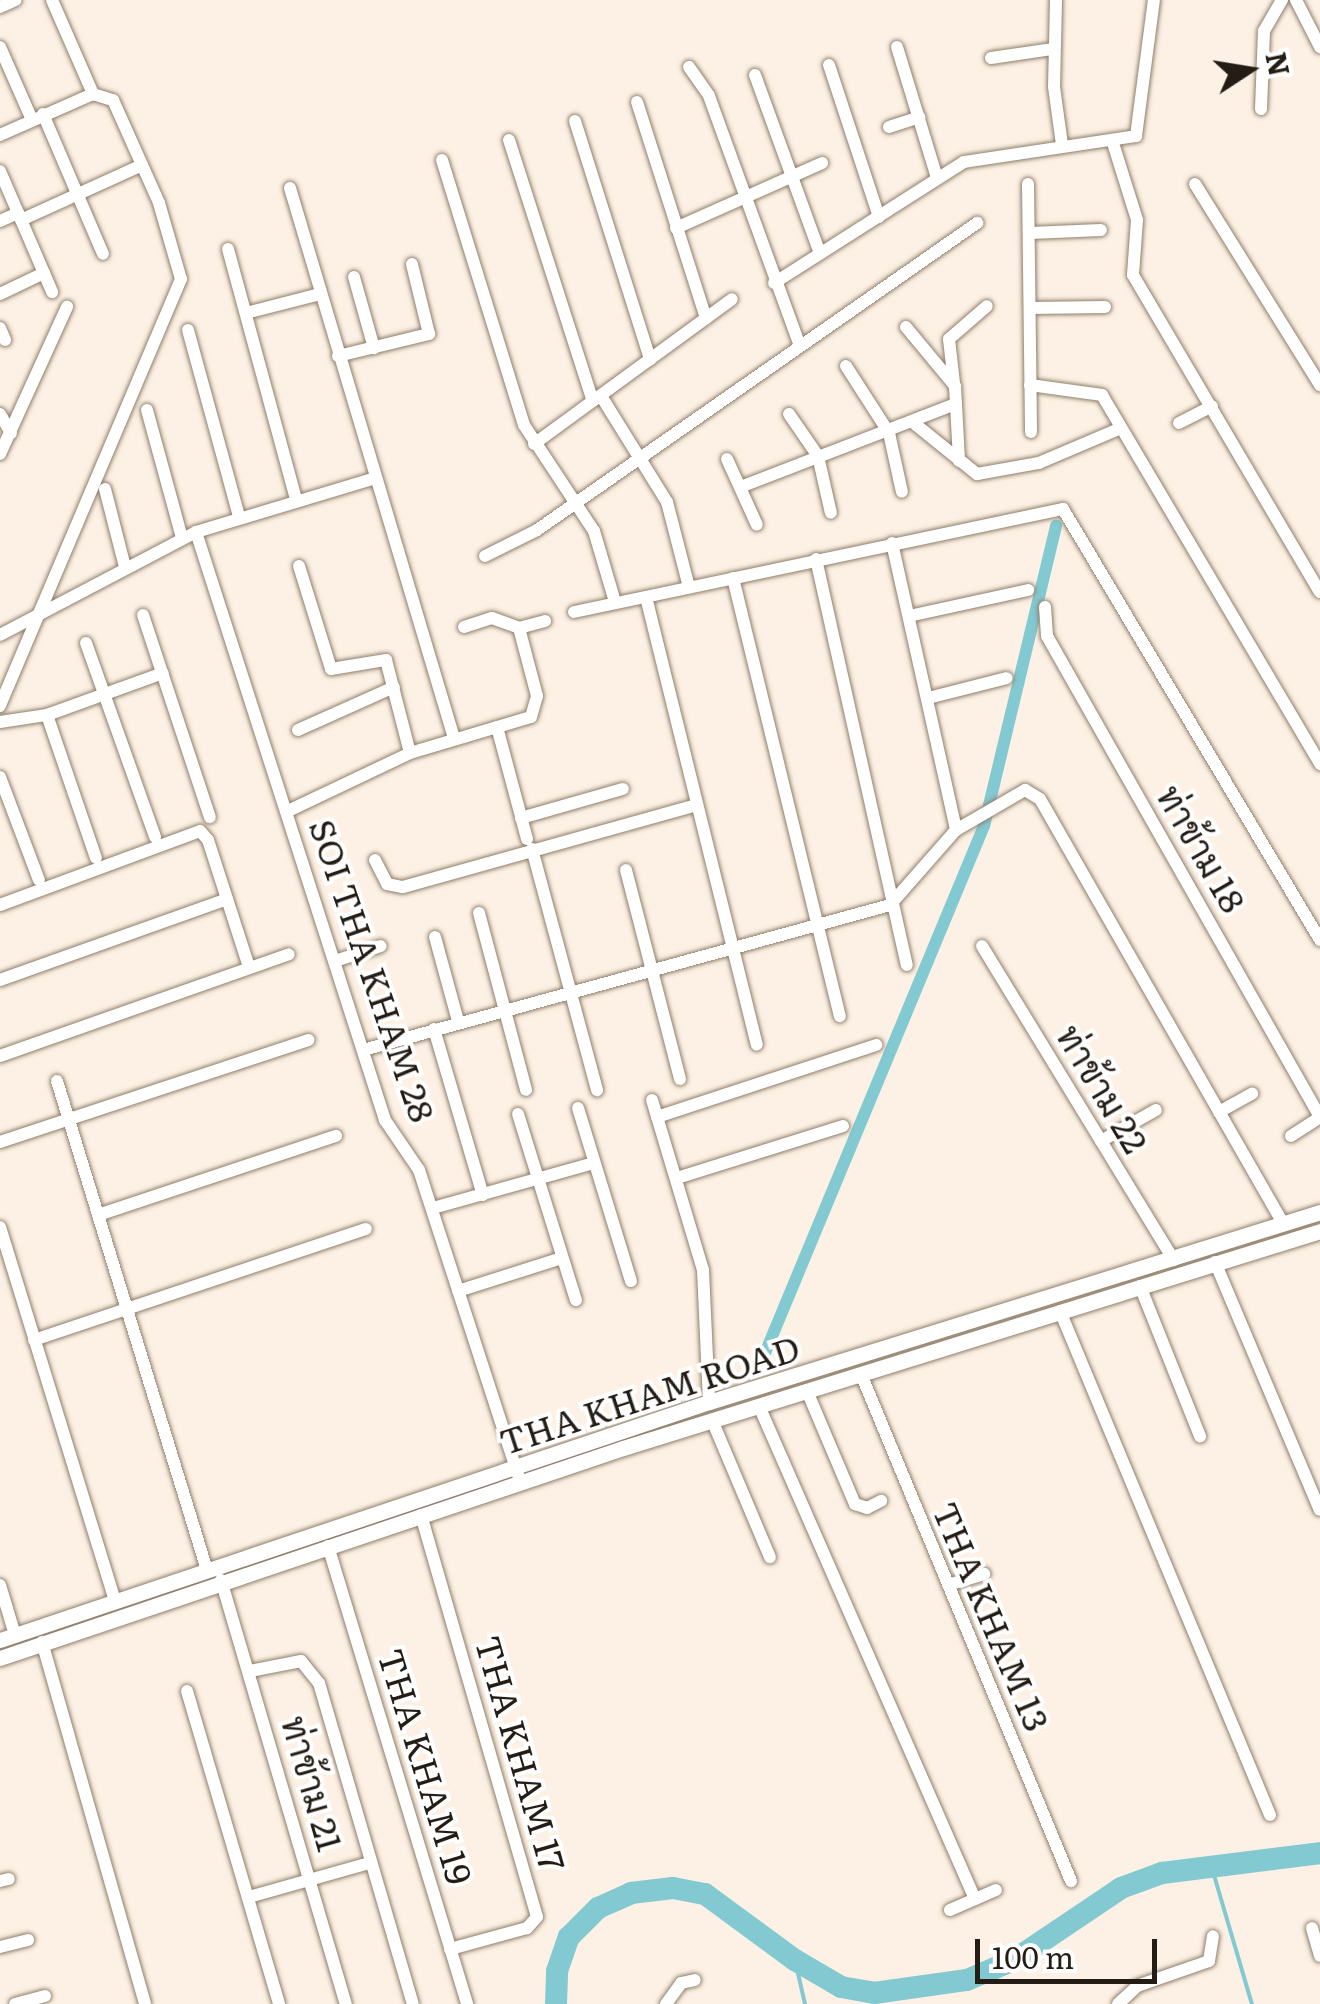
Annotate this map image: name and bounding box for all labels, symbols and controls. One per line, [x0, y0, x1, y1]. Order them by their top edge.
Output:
north arrow [1200, 20, 1300, 120]
text: N [1256, 48, 1302, 80]
street label: ท่าข้าม 18 [1150, 777, 1256, 919]
street label: SOI THA KHAM 28 [302, 813, 446, 1127]
street label: ท่าข้าม 22 [1050, 1016, 1158, 1160]
street label: THA KHAM ROAD [494, 1325, 804, 1461]
street label: THA KHAM 13 [926, 1495, 1060, 1737]
street label: THA KHAM 17 [468, 1631, 576, 1875]
street label: THA KHAM 19 [371, 1643, 483, 1889]
street label: ท่าข้าม 21 [275, 1711, 353, 1855]
scale bar [980, 1919, 1162, 1981]
text: 100 m [992, 1934, 1074, 1978]

